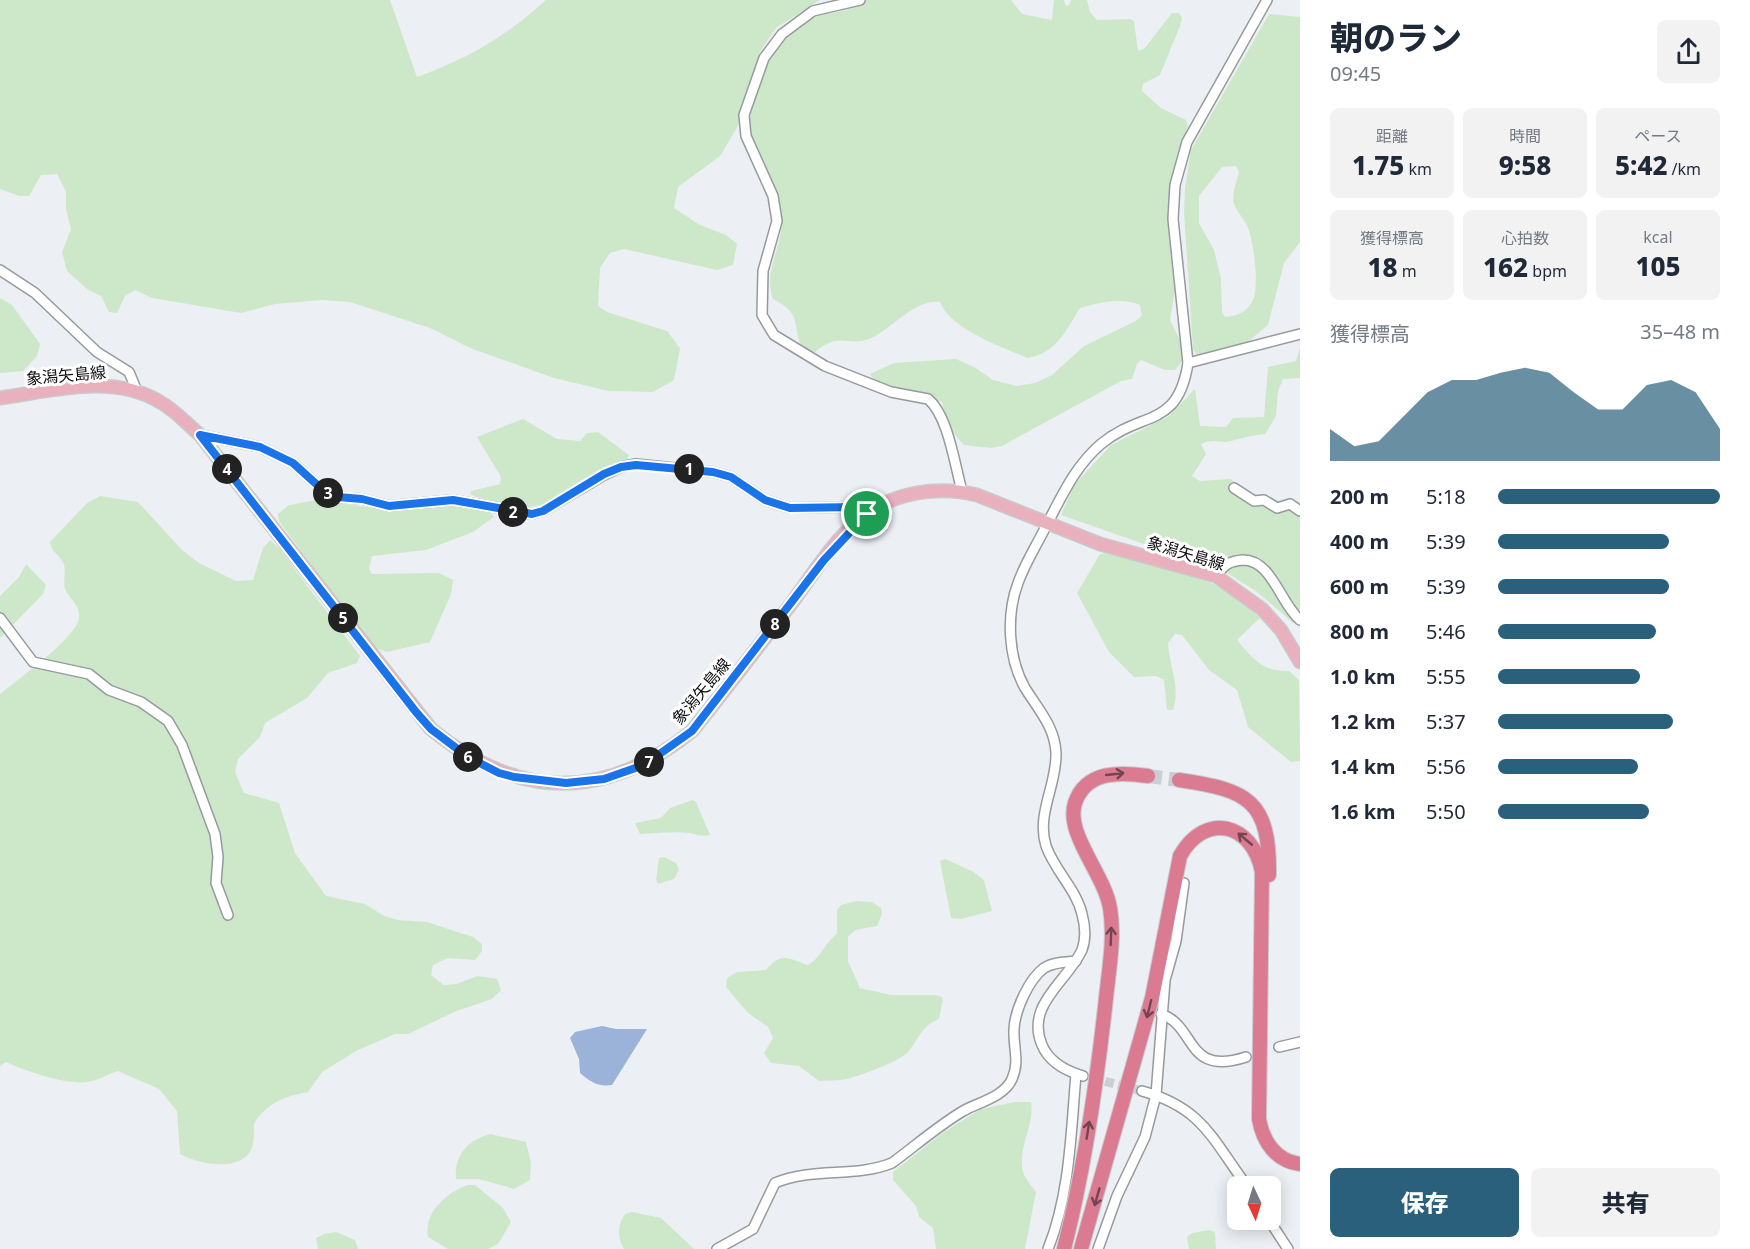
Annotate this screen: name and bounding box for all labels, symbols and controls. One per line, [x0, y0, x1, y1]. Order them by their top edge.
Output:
text: 朝のラン [1330, 15, 1462, 60]
button: share [1657, 20, 1720, 83]
text: 09:45 [1330, 60, 1381, 87]
text: 距離 [1376, 125, 1408, 147]
text: 時間 [1509, 125, 1541, 147]
text: ペース [1634, 125, 1682, 147]
text: 1.75 [1352, 147, 1404, 183]
text: 9:58 [1499, 147, 1551, 183]
text: 5:42 [1615, 147, 1667, 183]
text: km [1404, 158, 1432, 180]
text: /km [1667, 158, 1701, 180]
text: kcal [1643, 226, 1673, 248]
text: 獲得標高 [1360, 227, 1424, 249]
text: 心拍数 [1501, 227, 1549, 249]
text: 105 [1635, 248, 1681, 284]
text: 18 [1367, 249, 1397, 285]
text: 162 [1483, 249, 1528, 285]
text: m [1397, 260, 1417, 282]
text: bpm [1528, 260, 1567, 282]
text: 35–48 m [1640, 318, 1720, 345]
text: 獲得標高 [1330, 320, 1410, 347]
street label: 象潟矢島線 [25, 361, 107, 389]
pin: 4 [212, 454, 242, 484]
pin: 1 [674, 454, 704, 484]
text: 4 [222, 458, 232, 480]
text: 1 [684, 458, 694, 480]
pin: 3 [313, 478, 343, 508]
text: 3 [323, 482, 333, 504]
text: 200 m [1330, 483, 1389, 510]
text: 5:18 [1426, 483, 1466, 510]
pin [841, 488, 892, 539]
pin: 2 [498, 497, 528, 527]
icon: arrive [850, 497, 883, 530]
text: 2 [508, 501, 518, 523]
text: 400 m [1330, 528, 1389, 555]
text: 5:39 [1426, 528, 1466, 555]
street label: 象潟矢島線 [1145, 531, 1227, 575]
text: 600 m [1330, 573, 1389, 600]
text: 5:39 [1426, 573, 1466, 600]
pin: 5 [328, 603, 358, 633]
text: 5 [338, 607, 348, 629]
pin: 8 [760, 609, 790, 639]
text: 8 [770, 613, 780, 635]
text: 800 m [1330, 618, 1389, 645]
text: 5:46 [1426, 618, 1466, 645]
street label: 象潟矢島線 [667, 653, 735, 729]
text: 1.0 km [1330, 663, 1396, 690]
text: 5:55 [1426, 663, 1466, 690]
text: 1.2 km [1330, 708, 1396, 735]
text: 5:37 [1426, 708, 1466, 735]
pin: 6 [453, 742, 483, 772]
text: 6 [463, 746, 473, 768]
pin: 7 [634, 747, 664, 777]
text: 7 [644, 751, 654, 773]
text: 1.4 km [1330, 753, 1396, 780]
text: 5:56 [1426, 753, 1466, 780]
one-way arrow [1105, 768, 1125, 779]
text: 1.6 km [1330, 798, 1396, 825]
text: 5:50 [1426, 798, 1466, 825]
one-way arrow [1237, 832, 1253, 845]
one-way arrow [1105, 927, 1117, 947]
one-way arrow [1142, 1000, 1154, 1019]
one-way arrow [1082, 1120, 1093, 1140]
button: 保存 [1330, 1168, 1519, 1237]
button: 共有 [1531, 1168, 1720, 1237]
north arrow [1227, 1176, 1281, 1230]
map controls [1227, 1176, 1281, 1230]
one-way arrow [1091, 1187, 1102, 1206]

